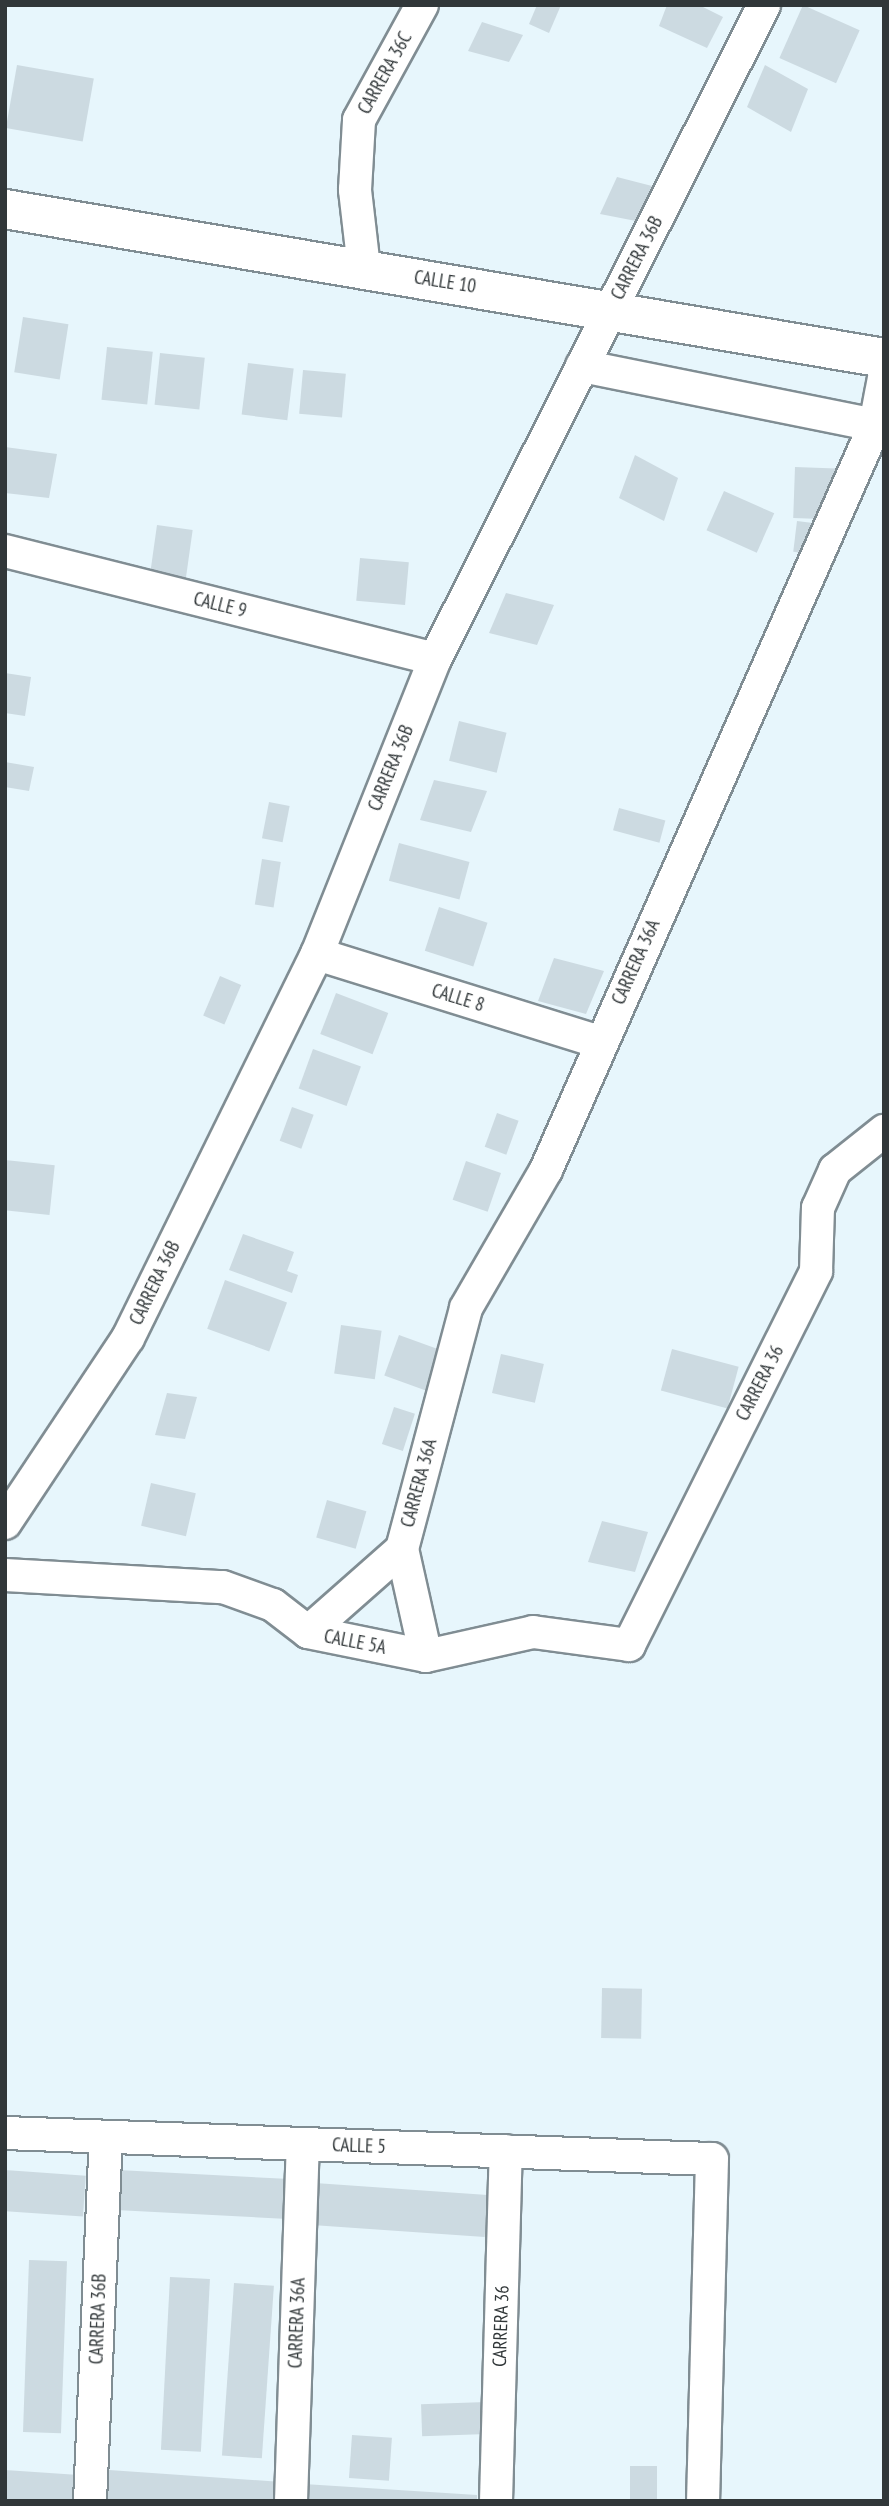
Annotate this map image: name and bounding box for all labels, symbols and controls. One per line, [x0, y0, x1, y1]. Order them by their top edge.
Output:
street label: CARRERA 36C [353, 28, 417, 118]
street label: CARRERA 36B [606, 212, 668, 304]
street label: CALLE 10 [412, 266, 478, 298]
street label: CALLE 9 [191, 587, 249, 623]
street label: CARRERA 36B [363, 721, 419, 815]
street label: CARRERA 36A [607, 916, 665, 1008]
street label: CALLE 8 [429, 979, 487, 1017]
street label: CARRERA 36B [125, 1237, 185, 1329]
street label: CARRERA 36 [731, 1341, 789, 1425]
street label: CARRERA 36A [396, 1436, 442, 1530]
street label: CALLE 5A [322, 1625, 388, 1659]
street label: CALLE 5 [332, 2134, 386, 2158]
street label: CARRERA 36B [85, 2273, 111, 2365]
street label: CARRERA 36A [284, 2277, 310, 2369]
street label: CARRERA 36 [488, 2284, 514, 2368]

